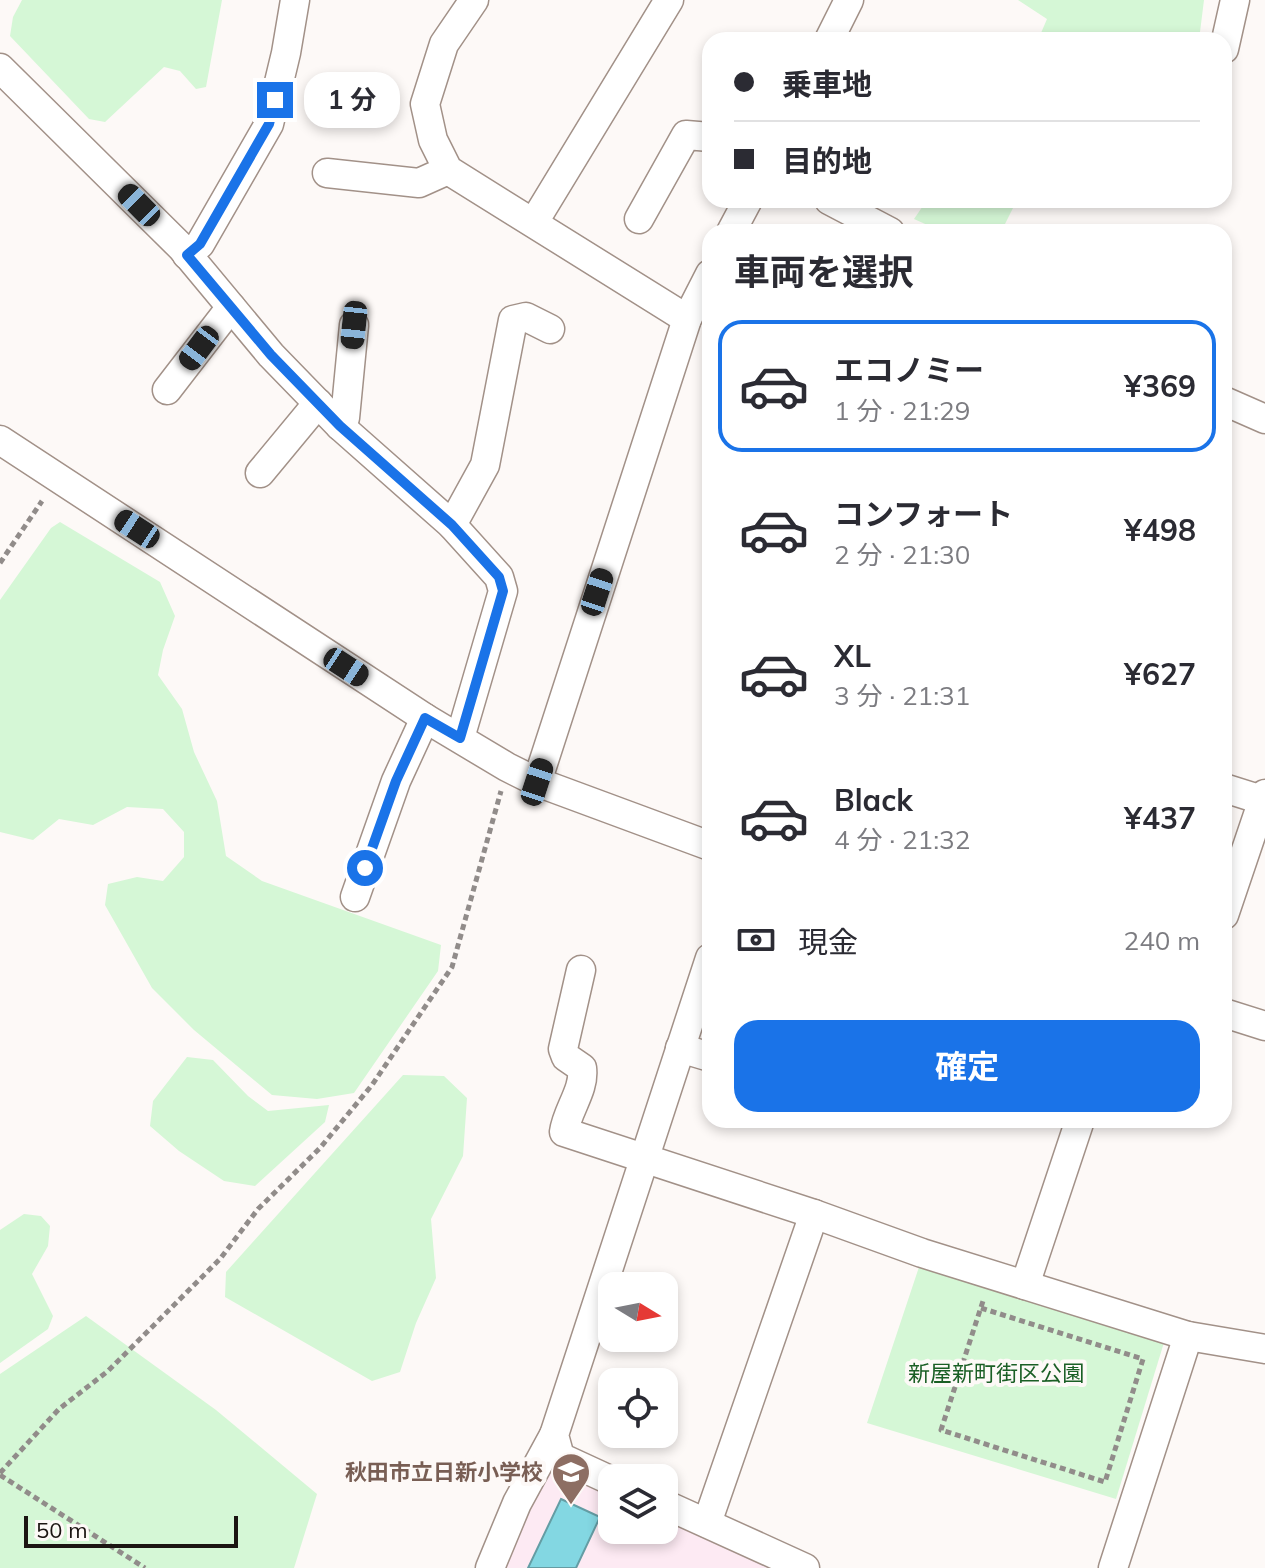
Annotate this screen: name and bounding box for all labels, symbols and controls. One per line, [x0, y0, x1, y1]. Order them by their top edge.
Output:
text: 乗車地 [782, 65, 872, 103]
callout: 1 分 [303, 72, 399, 128]
route end [257, 82, 293, 118]
text: 1 分 [328, 83, 376, 116]
text: 目的地 [782, 142, 872, 180]
car [114, 180, 164, 230]
text: 車両を選択 [734, 249, 914, 294]
car [340, 300, 368, 350]
car [175, 322, 223, 374]
icon: car [738, 350, 810, 422]
text: エコノミー [834, 351, 984, 389]
text: ¥369 [1124, 367, 1196, 405]
text: 1 分 · 21:29 [834, 394, 970, 427]
icon: car [738, 494, 810, 566]
text: コンフォート [834, 495, 1013, 533]
car [110, 506, 164, 552]
text: ¥498 [1124, 511, 1196, 549]
text: 2 分 · 21:30 [834, 538, 970, 571]
car [578, 565, 616, 619]
text: XL [834, 637, 871, 675]
icon: car [738, 638, 810, 710]
car [319, 644, 373, 690]
text: ¥627 [1124, 655, 1196, 693]
text: 3 分 · 21:31 [834, 679, 970, 712]
car [518, 755, 556, 809]
text: Black [834, 781, 913, 819]
icon: car [738, 782, 810, 854]
text: ¥437 [1124, 799, 1196, 837]
text: 4 分 · 21:32 [834, 823, 970, 856]
route start [347, 850, 383, 886]
icon: cash [734, 918, 778, 962]
text: 現金 [798, 923, 858, 961]
text: 240 m [1124, 924, 1200, 957]
button: 確定 [734, 1020, 1200, 1112]
north arrow [598, 1272, 678, 1352]
map controls [598, 1272, 678, 1544]
park label: 新屋新町街区公園 [908, 1359, 1084, 1387]
button: locate [598, 1368, 678, 1448]
school or university icon: 秋田市立日新小学校 [550, 1451, 592, 1506]
place label: 秋田市立日新小学校 [345, 1458, 543, 1486]
button: layers [598, 1464, 678, 1544]
scale bar [24, 1512, 238, 1548]
text: 50 m [36, 1516, 87, 1544]

